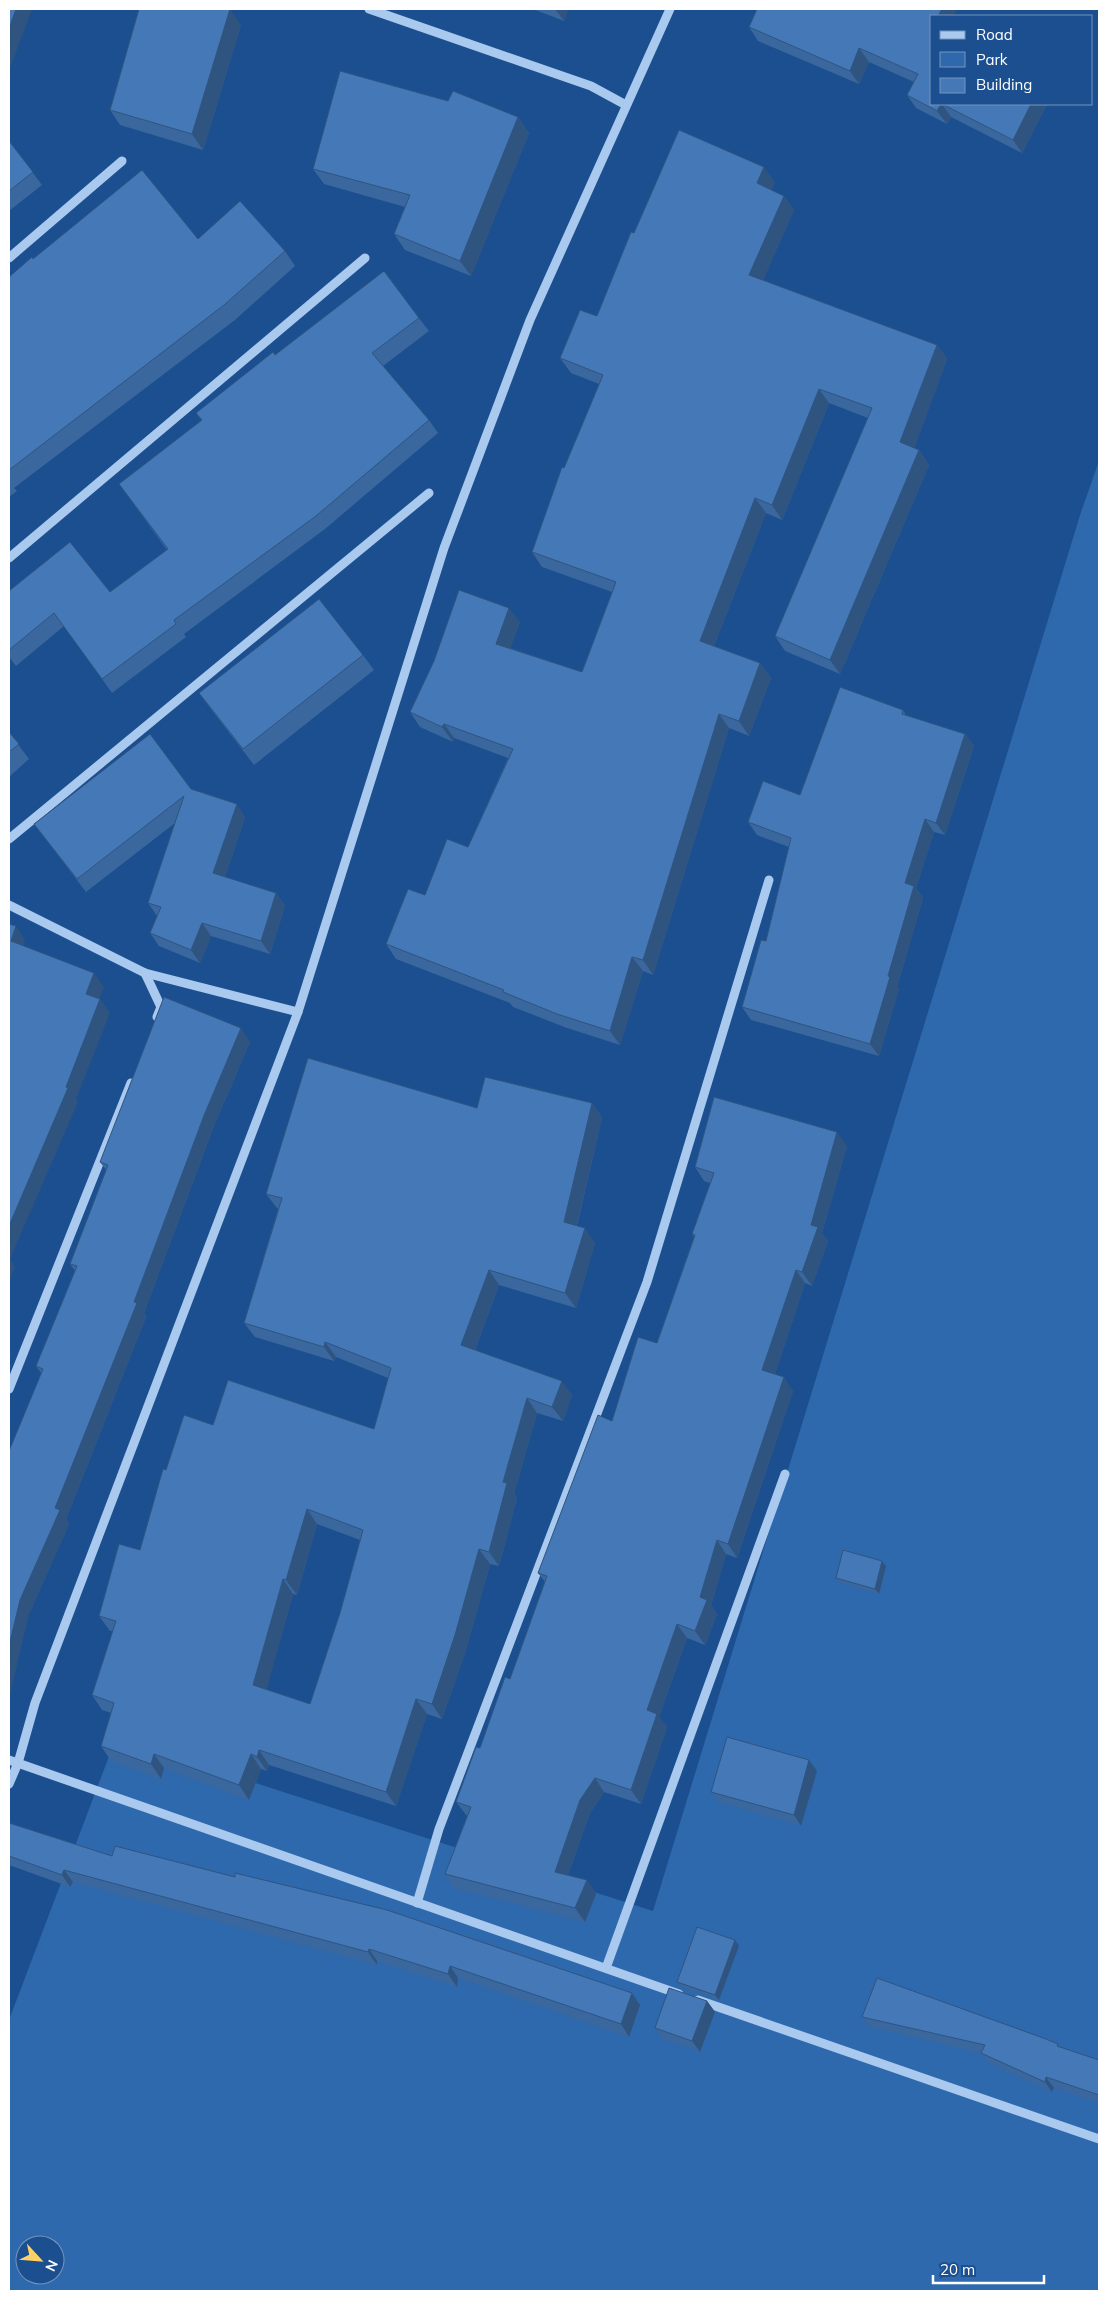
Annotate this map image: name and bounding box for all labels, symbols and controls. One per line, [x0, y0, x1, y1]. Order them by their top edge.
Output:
legend [930, 15, 1093, 105]
text: Road [976, 25, 1013, 44]
text: Park [976, 50, 1008, 69]
text: Building [976, 75, 1032, 94]
north arrow [15, 2235, 65, 2285]
scale bar [933, 2252, 1044, 2284]
text: N [41, 2257, 62, 2274]
text: 20 m [940, 2260, 975, 2279]

